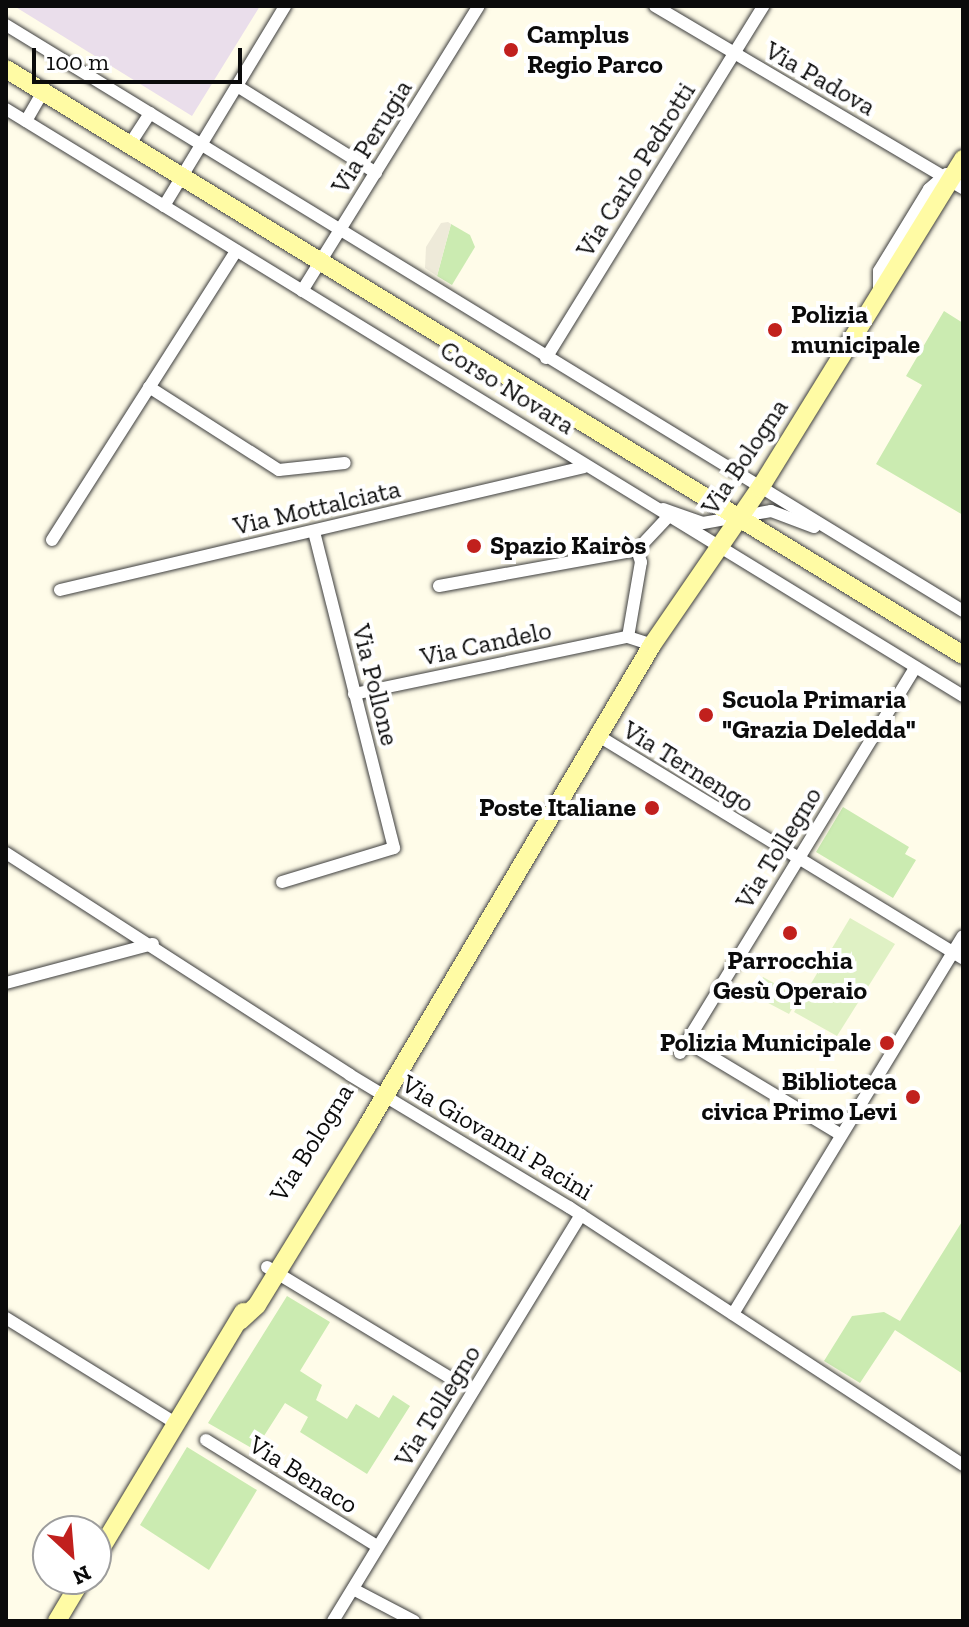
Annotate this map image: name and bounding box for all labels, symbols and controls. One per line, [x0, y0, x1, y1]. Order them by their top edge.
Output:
place label: Camplus Regio Parco [527, 19, 663, 80]
scale bar [36, 32, 246, 82]
street label: Via Padova [759, 35, 881, 123]
marker: Camplus Regio Parco [502, 41, 520, 59]
text: 100 m [46, 47, 109, 76]
street label: Via Perugia [325, 74, 419, 200]
street label: Via Carlo Pedrotti [570, 77, 702, 263]
place label: Polizia municipale [791, 299, 920, 360]
marker: Polizia municipale [766, 321, 784, 339]
street label: Corso Novara [434, 334, 580, 442]
street label: Via Bologna [695, 393, 795, 521]
street label: Via Mottalciata [230, 474, 404, 542]
place label: Spazio Kairòs [490, 530, 647, 562]
marker: Spazio Kairòs [465, 537, 483, 555]
street label: Via Candelo [418, 615, 554, 673]
street label: Via Pollone [345, 621, 405, 749]
place label: Scuola Primaria "Grazia Deledda" [722, 684, 916, 746]
marker: Scuola Primaria "Grazia Deledda" [697, 706, 715, 724]
street label: Via Ternengo [616, 714, 760, 820]
street label: Via Tollegno [729, 781, 829, 915]
place label: Poste Italiane [479, 792, 636, 824]
marker: Poste Italiane [643, 799, 661, 817]
marker: Parrocchia Gesù Operaio [781, 924, 799, 942]
place label: Parrocchia Gesù Operaio [713, 945, 867, 1006]
place label: Polizia Municipale [660, 1027, 871, 1059]
marker: Polizia Municipale [878, 1034, 896, 1052]
place label: Biblioteca civica Primo Levi [701, 1066, 897, 1128]
street label: Via Giovanni Pacini [396, 1069, 598, 1207]
street label: Via Bologna [264, 1078, 360, 1208]
marker: Biblioteca civica Primo Levi [904, 1088, 922, 1106]
street label: Via Tollegno [388, 1339, 488, 1473]
street label: Via Benaco [243, 1429, 363, 1521]
north arrow [32, 1515, 112, 1595]
text: N [68, 1559, 95, 1591]

